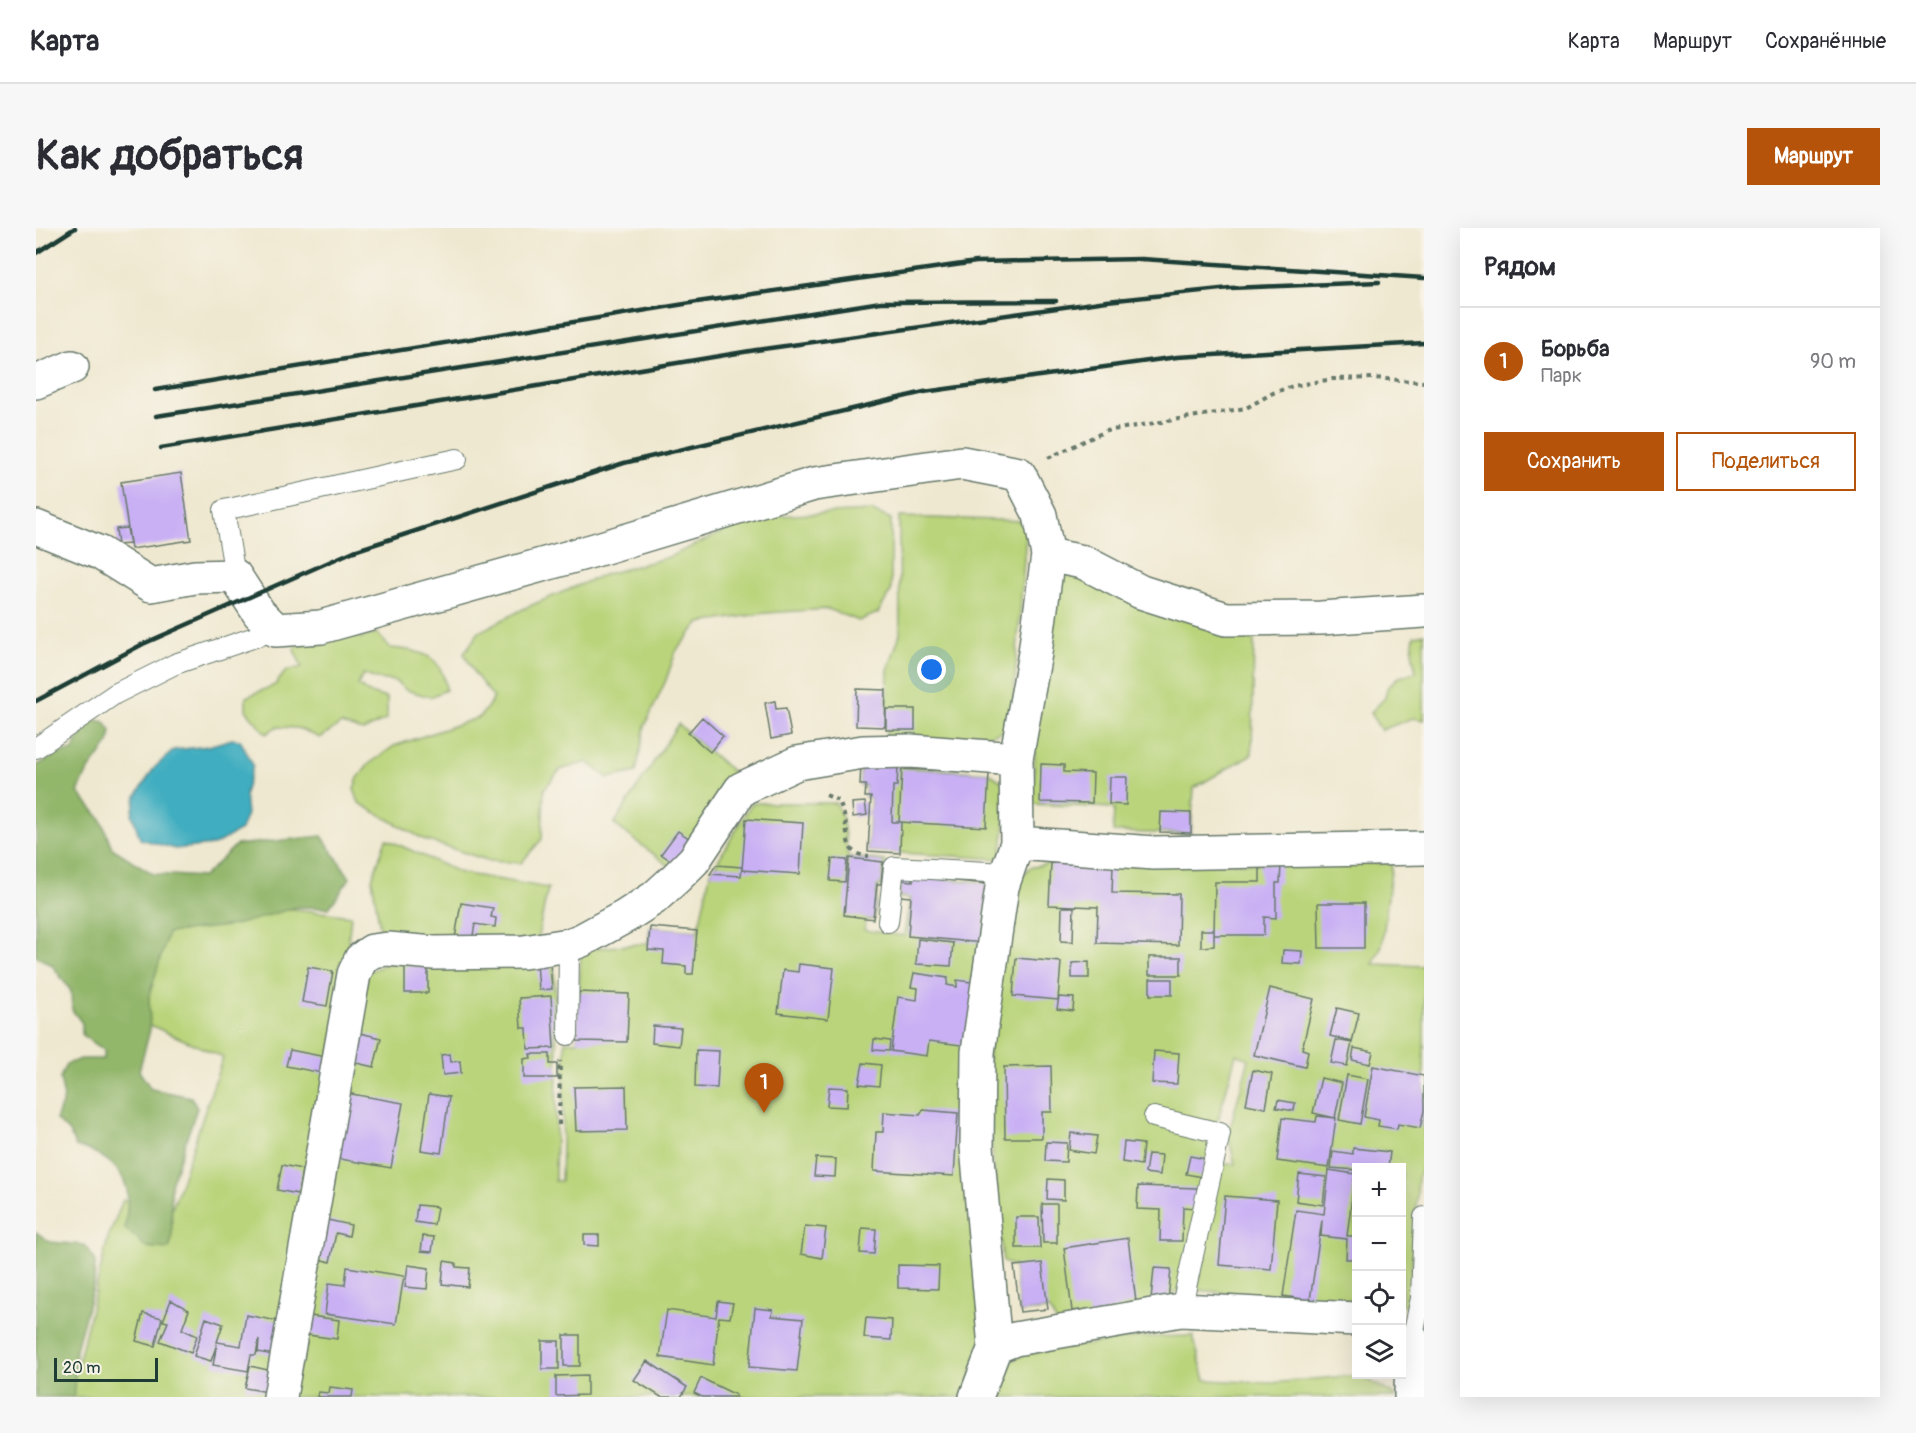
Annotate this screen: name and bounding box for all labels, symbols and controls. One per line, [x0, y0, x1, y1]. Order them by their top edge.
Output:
text: Карта [30, 24, 99, 59]
text: Карта [1568, 28, 1620, 55]
text: Маршрут [1653, 28, 1732, 55]
text: Сохранённые [1765, 28, 1886, 55]
button: Маршрут [1747, 128, 1880, 185]
text: Как добраться [36, 130, 303, 182]
text: Рядом [1484, 251, 1556, 283]
text: Борьба [1541, 335, 1609, 363]
text: 1 [1500, 349, 1507, 374]
text: 90 m [1810, 349, 1856, 374]
text: Парк [1541, 363, 1582, 388]
button: Сохранить [1484, 432, 1664, 491]
button: Поделиться [1676, 432, 1856, 491]
your location [917, 655, 946, 684]
pin: 1 [744, 1064, 784, 1113]
map controls [1352, 1163, 1406, 1379]
button: + [1352, 1163, 1406, 1217]
button: − [1352, 1217, 1406, 1271]
button: locate [1352, 1271, 1406, 1325]
button: layers [1352, 1325, 1406, 1379]
scale bar [54, 1355, 158, 1382]
text: 20 m [63, 1358, 101, 1378]

